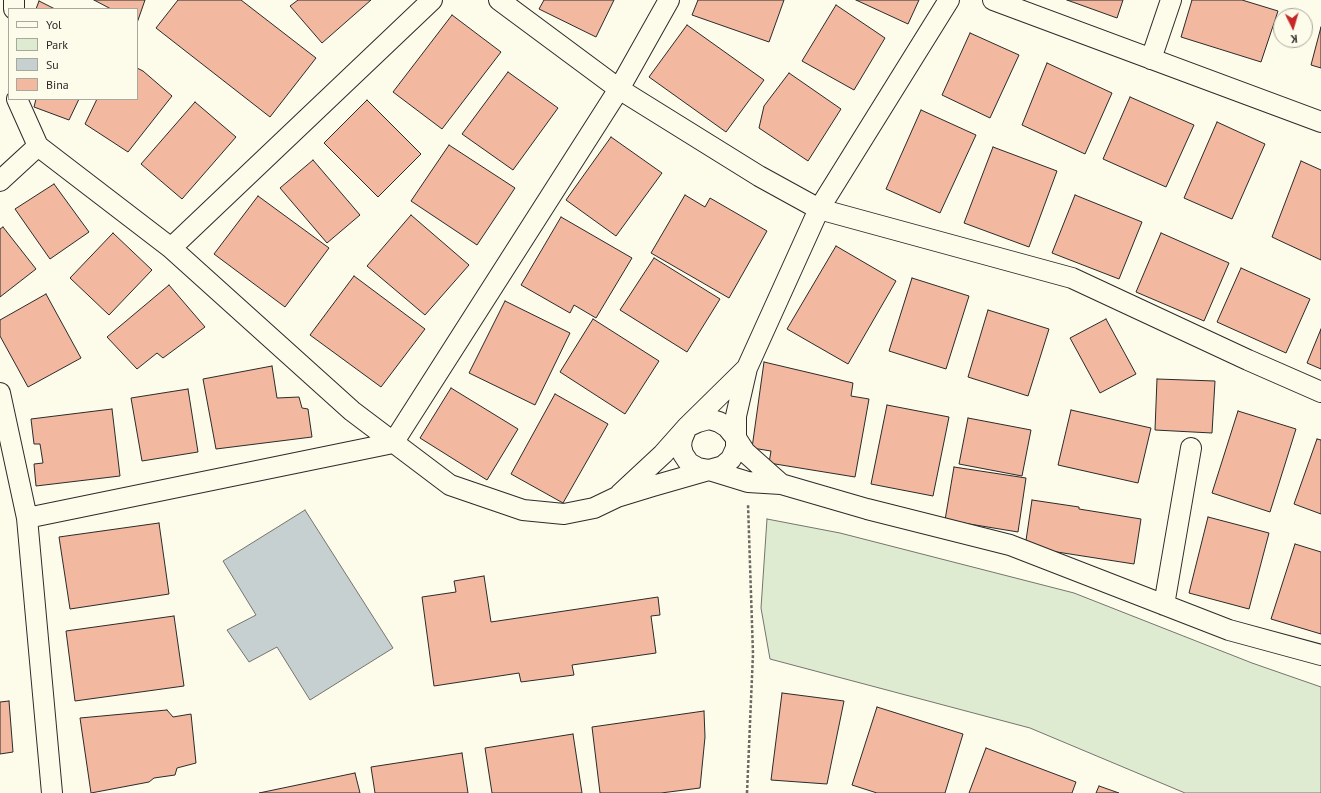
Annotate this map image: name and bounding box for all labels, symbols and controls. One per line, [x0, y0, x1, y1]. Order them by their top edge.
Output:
legend [8, 8, 138, 100]
north arrow [1273, 8, 1313, 48]
text: Yol [46, 17, 62, 32]
text: K [1290, 32, 1298, 46]
text: Park [46, 37, 68, 52]
text: Su [46, 57, 59, 72]
text: Bina [46, 77, 69, 92]

